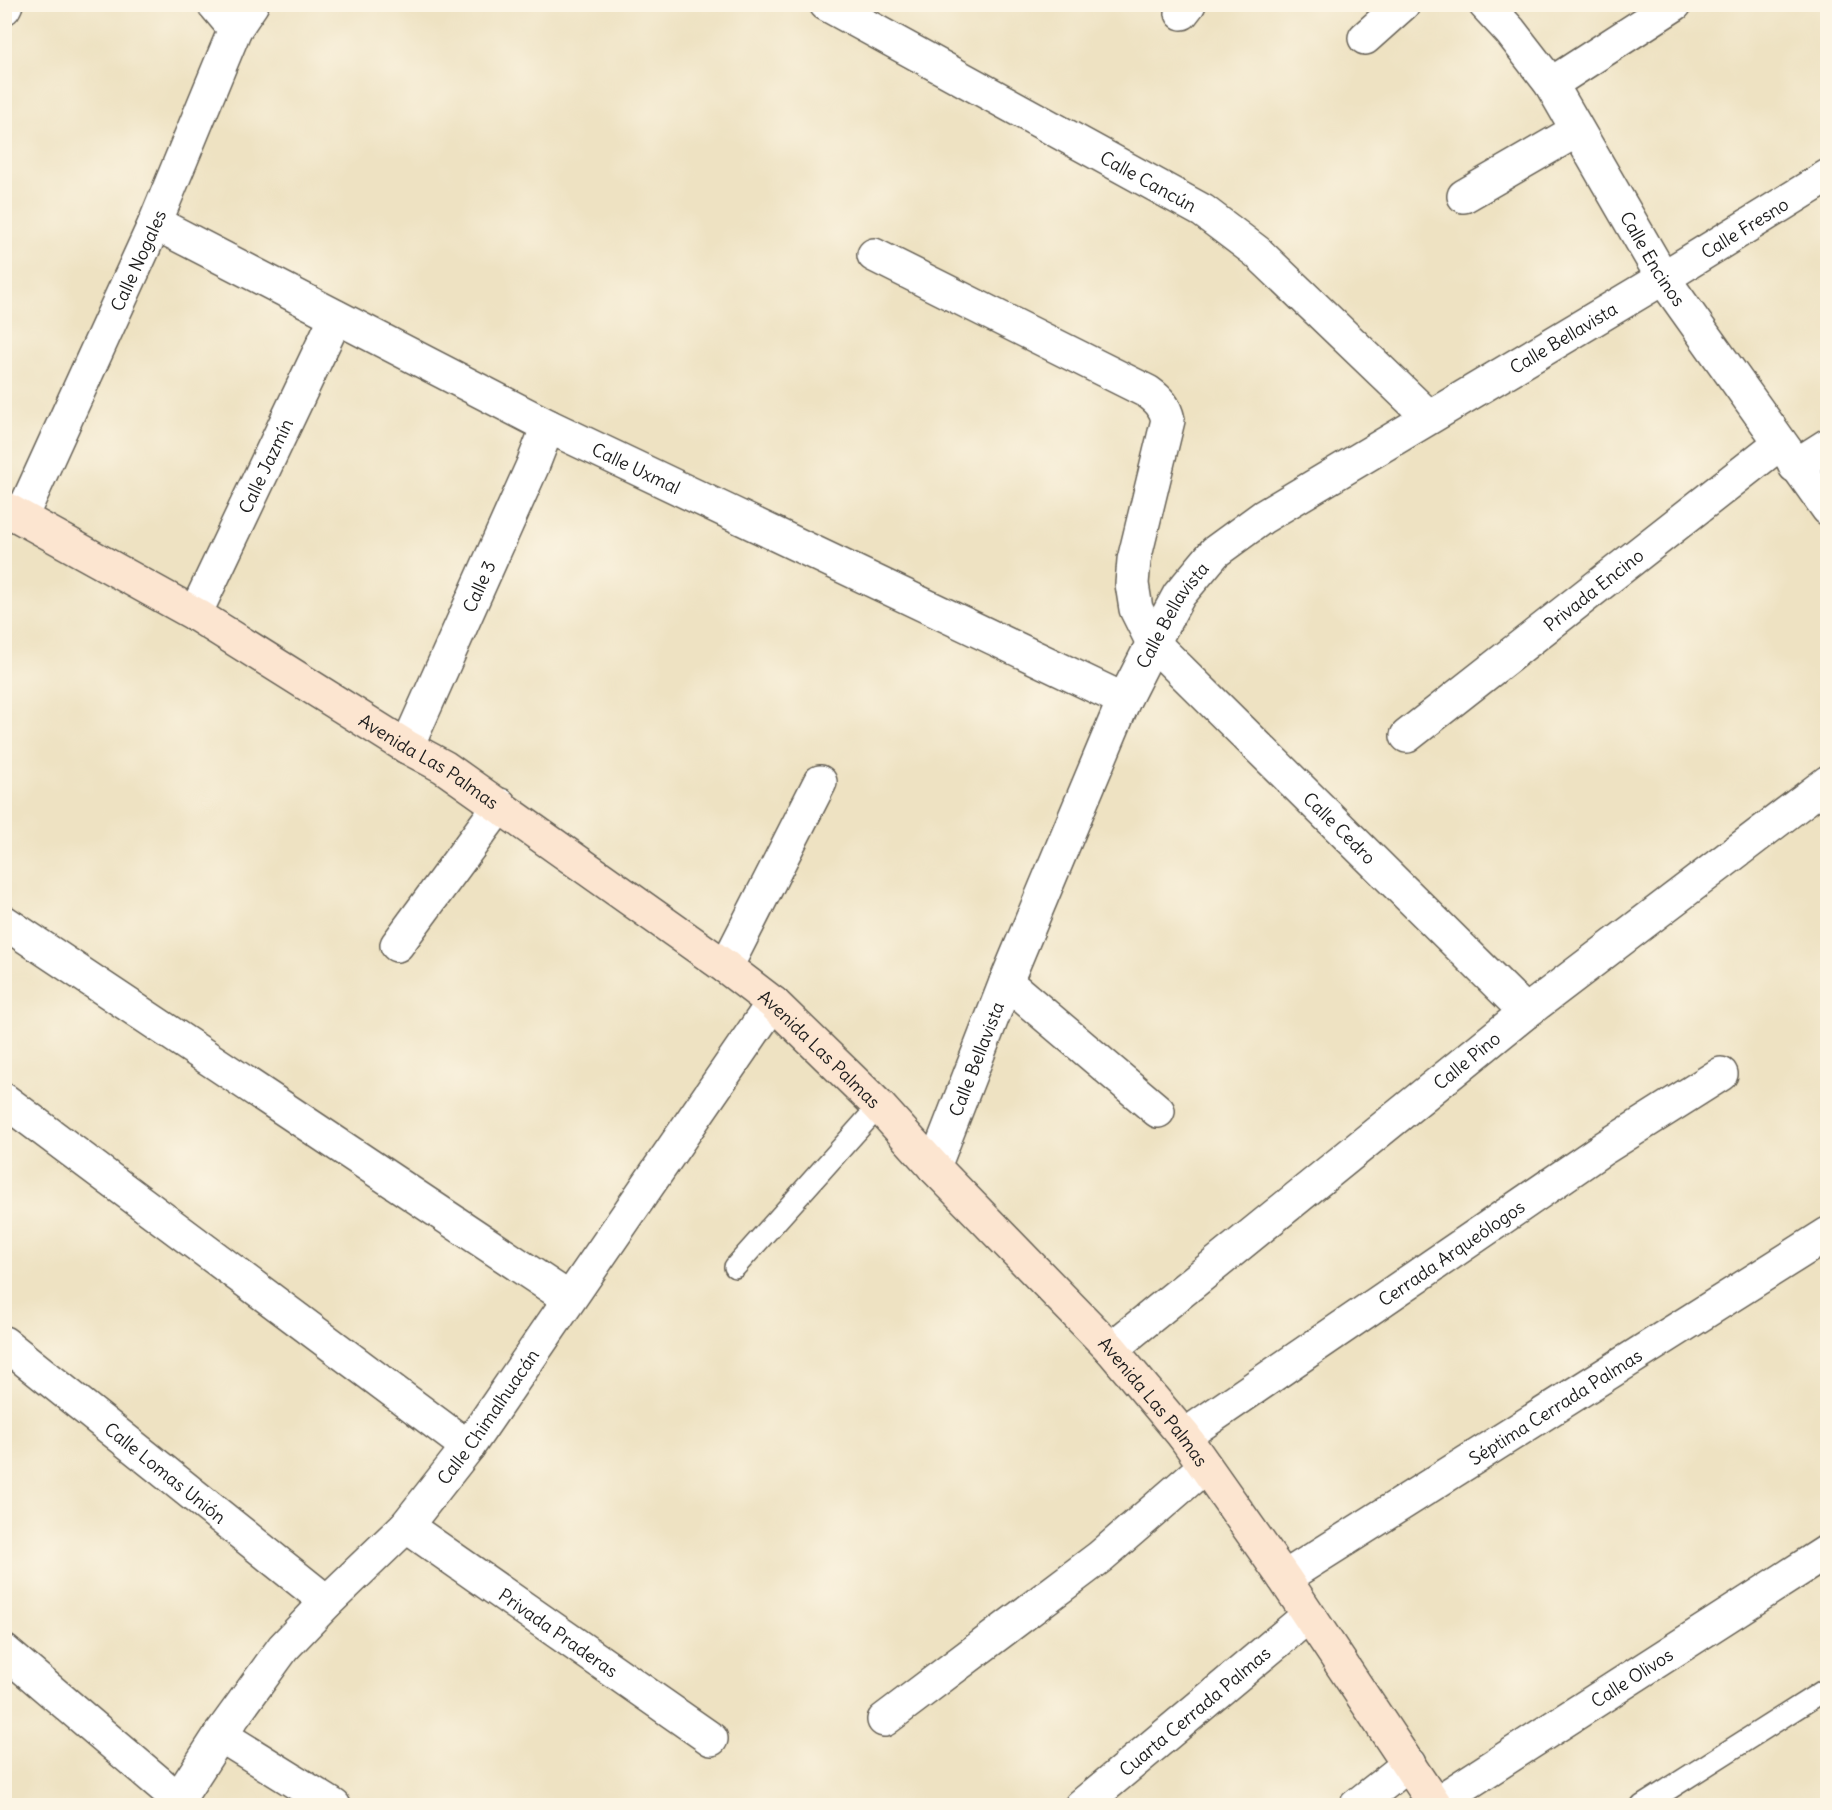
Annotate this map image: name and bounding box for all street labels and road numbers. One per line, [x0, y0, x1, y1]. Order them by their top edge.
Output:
street label: Calle Cancún [1096, 145, 1201, 217]
street label: Calle Fresno [1696, 192, 1793, 263]
street label: Calle Nogales [105, 206, 171, 315]
street label: Calle Encinos [1615, 207, 1691, 310]
street label: Calle Bellavista [1505, 297, 1621, 379]
street label: Calle Jazmín [233, 415, 298, 517]
street label: Calle Uxmal [588, 437, 684, 499]
street label: Privada Encino [1539, 543, 1648, 636]
street label: Calle 3 [457, 557, 500, 616]
street label: Calle Bellavista [1131, 557, 1213, 672]
street label: Avenida Las Palmas [355, 708, 503, 814]
street label: Calle Cedro [1299, 787, 1381, 869]
street label: Avenida Las Palmas [754, 985, 886, 1113]
street label: Calle Bellavista [943, 998, 1009, 1120]
street label: Calle Pino [1428, 1026, 1505, 1094]
street label: Cerrada Arqueólogos [1374, 1195, 1529, 1311]
street label: Avenida Las Palmas [1094, 1332, 1213, 1471]
street label: Séptima Cerrada Palmas [1464, 1343, 1646, 1470]
street label: Calle Chimalhuacán [432, 1344, 544, 1489]
street label: Calle Lomas Unión [100, 1417, 231, 1528]
street label: Privada Praderas [494, 1583, 623, 1682]
street label: Cuarta Cerrada Palmas [1114, 1641, 1275, 1781]
street label: Calle Olivos [1586, 1642, 1677, 1712]

